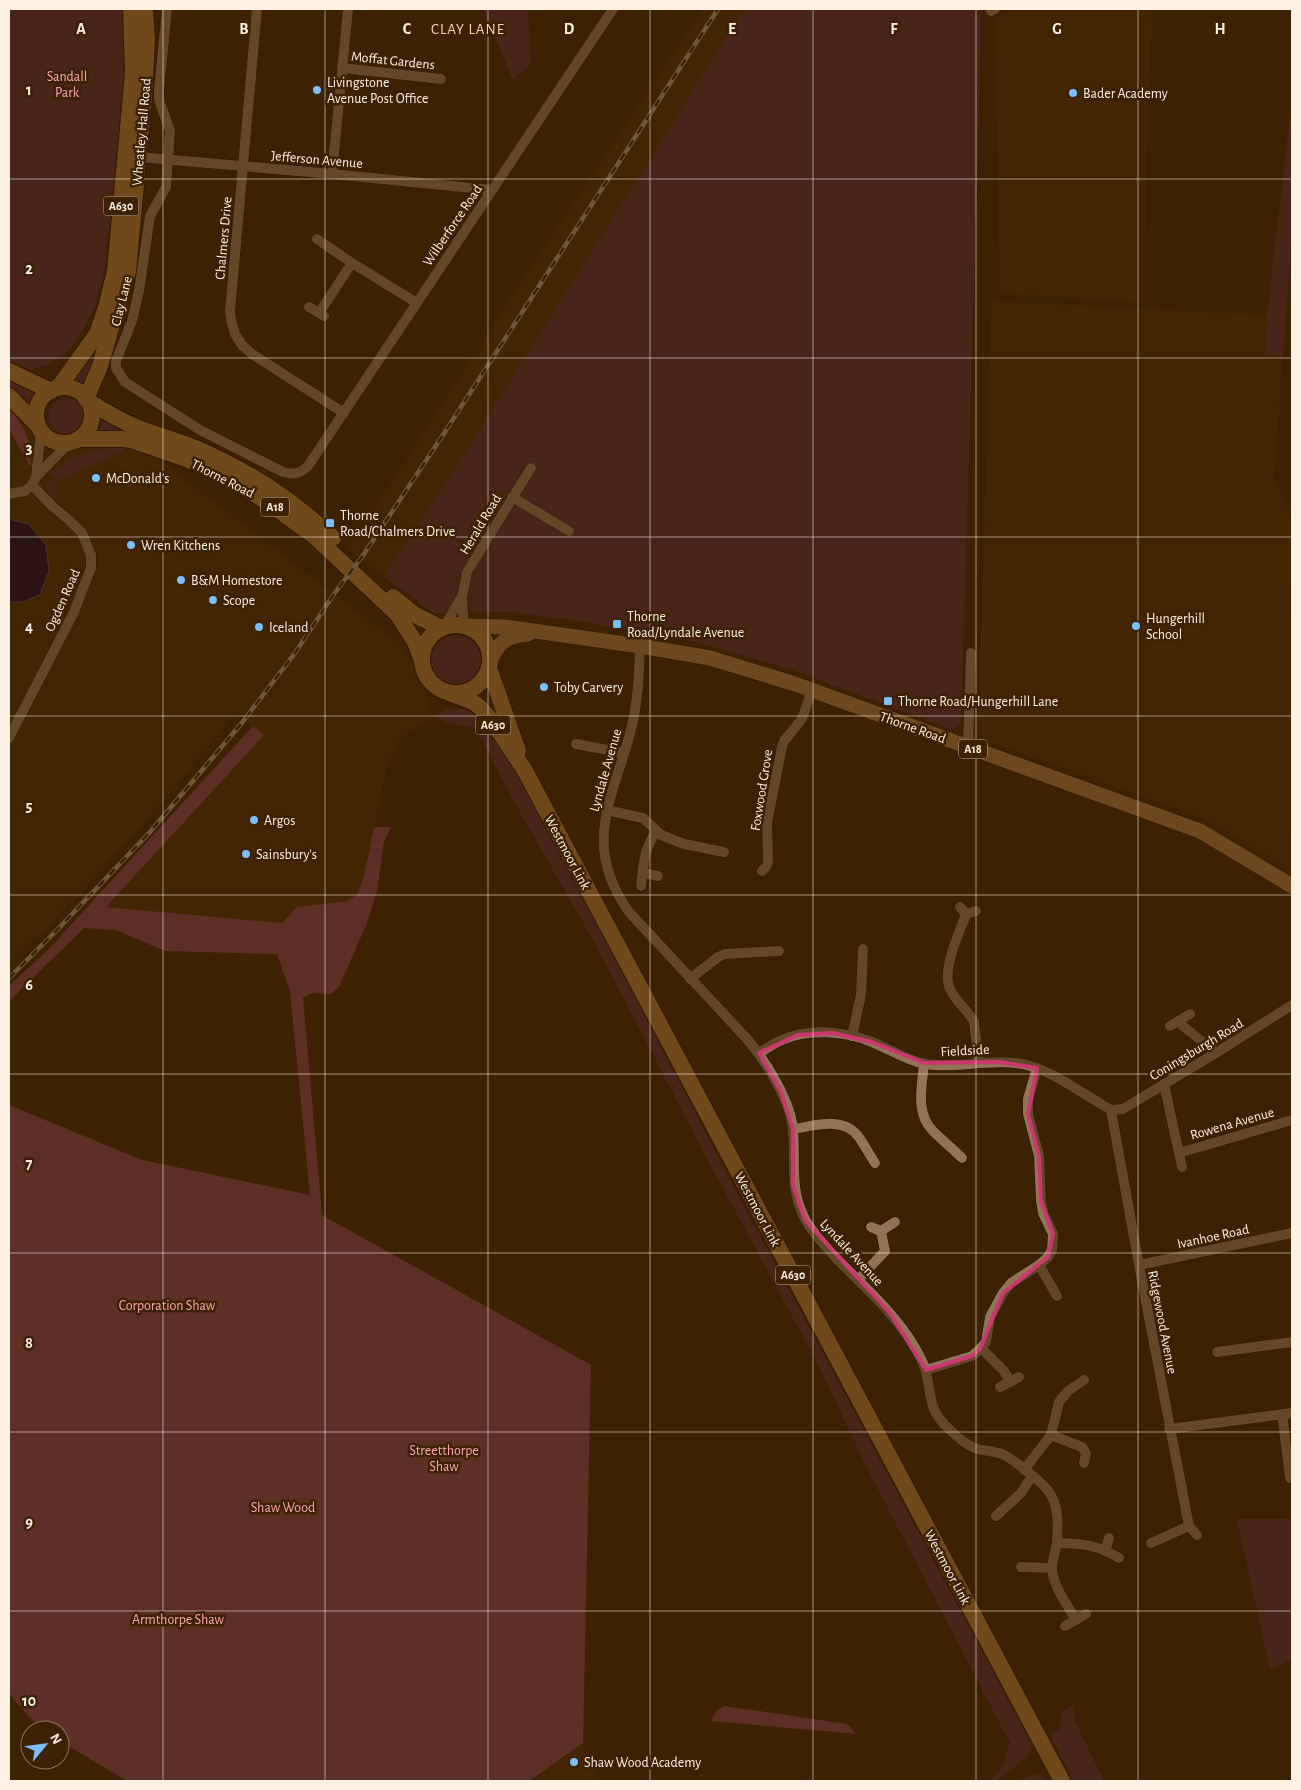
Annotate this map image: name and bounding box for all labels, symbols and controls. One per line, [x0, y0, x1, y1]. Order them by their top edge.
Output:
text: A [76, 21, 86, 37]
text: B [239, 21, 249, 37]
text: C [403, 21, 412, 37]
text: D [564, 21, 575, 37]
text: E [728, 21, 736, 37]
text: F [890, 21, 898, 37]
text: G [1052, 21, 1062, 37]
text: H [1214, 21, 1226, 37]
district label: CLAY LANE [431, 22, 505, 37]
street label: Moffat Gardens [350, 50, 435, 72]
park label: Sandall Park [47, 70, 87, 100]
place label: Livingstone Avenue Post Office [327, 76, 428, 106]
street label: Wheatley Hall Road [130, 78, 154, 187]
text: 1 [26, 82, 32, 98]
marker: Livingstone Avenue Post Office [311, 84, 323, 96]
marker: Bader Academy [1067, 87, 1079, 99]
place label: Bader Academy [1083, 87, 1168, 101]
street label: Jefferson Avenue [270, 149, 363, 171]
street label: Wilberforce Road [421, 182, 485, 269]
street label: Chalmers Drive [213, 196, 235, 280]
road number: A630 [104, 197, 138, 216]
text: 2 [25, 261, 33, 277]
street label: Clay Lane [109, 275, 135, 328]
text: 3 [26, 440, 33, 456]
street label: Thorne Road [189, 457, 257, 501]
marker: McDonald's [90, 472, 102, 484]
place label: McDonald's [106, 472, 169, 486]
street label: Herald Road [457, 492, 504, 557]
road number: A18 [261, 498, 289, 516]
place label: Thorne Road/Chalmers Drive [340, 509, 455, 539]
marker: Thorne Road/Chalmers Drive [324, 517, 336, 529]
marker: Wren Kitchens [125, 539, 137, 551]
place label: Wren Kitchens [141, 539, 220, 553]
street label: Ogden Road [43, 567, 83, 634]
marker: B&M Homestore [175, 574, 187, 586]
place label: B&M Homestore [191, 574, 282, 588]
marker: Scope [207, 594, 219, 606]
place label: Scope [223, 594, 255, 608]
place label: Thorne Road/Lyndale Avenue [627, 610, 744, 640]
place label: Hungerhill School [1146, 612, 1205, 642]
marker: Thorne Road/Lyndale Avenue [611, 618, 623, 630]
text: 4 [25, 619, 33, 635]
marker: Hungerhill School [1130, 620, 1142, 632]
marker: Iceland [253, 621, 265, 633]
place label: Iceland [269, 621, 309, 635]
marker: Toby Carvery [538, 681, 550, 693]
place label: Toby Carvery [554, 681, 623, 695]
marker: Thorne Road/Hungerhill Lane [882, 695, 894, 707]
place label: Thorne Road/Hungerhill Lane [898, 695, 1058, 709]
street label: Thorne Road [878, 710, 948, 746]
road number: A630 [476, 716, 510, 734]
street label: Lyndale Avenue [587, 727, 624, 813]
road number: A18 [959, 740, 987, 759]
street label: Foxwood Grove [749, 748, 775, 832]
text: 5 [26, 798, 33, 814]
street label: Westmoor Link [542, 813, 593, 893]
marker: Argos [248, 814, 260, 826]
place label: Argos [264, 814, 295, 828]
marker: Sainsbury's [240, 848, 252, 860]
place label: Sainsbury's [256, 848, 317, 862]
text: 6 [25, 977, 33, 993]
street label: Coningsburgh Road [1147, 1016, 1246, 1083]
street label: Fieldside [940, 1043, 990, 1059]
street label: Rowena Avenue [1189, 1105, 1276, 1143]
text: 7 [26, 1156, 33, 1172]
street label: Westmoor Link [732, 1170, 783, 1250]
street label: Lyndale Avenue [817, 1217, 886, 1289]
street label: Ivanhoe Road [1176, 1223, 1251, 1251]
road number: A630 [776, 1266, 810, 1284]
street label: Ridgewood Avenue [1145, 1269, 1179, 1375]
park label: Corporation Shaw [119, 1299, 216, 1313]
text: 8 [25, 1335, 33, 1351]
park label: Streetthorpe Shaw [409, 1444, 479, 1474]
park label: Shaw Wood [251, 1501, 315, 1515]
text: 9 [25, 1514, 33, 1530]
street label: Westmoor Link [922, 1528, 973, 1608]
park label: Armthorpe Shaw [132, 1613, 225, 1627]
text: 10 [22, 1693, 36, 1709]
north arrow [20, 1720, 70, 1770]
text: N [47, 1732, 64, 1747]
marker: Shaw Wood Academy [568, 1756, 580, 1768]
place label: Shaw Wood Academy [584, 1756, 701, 1770]

